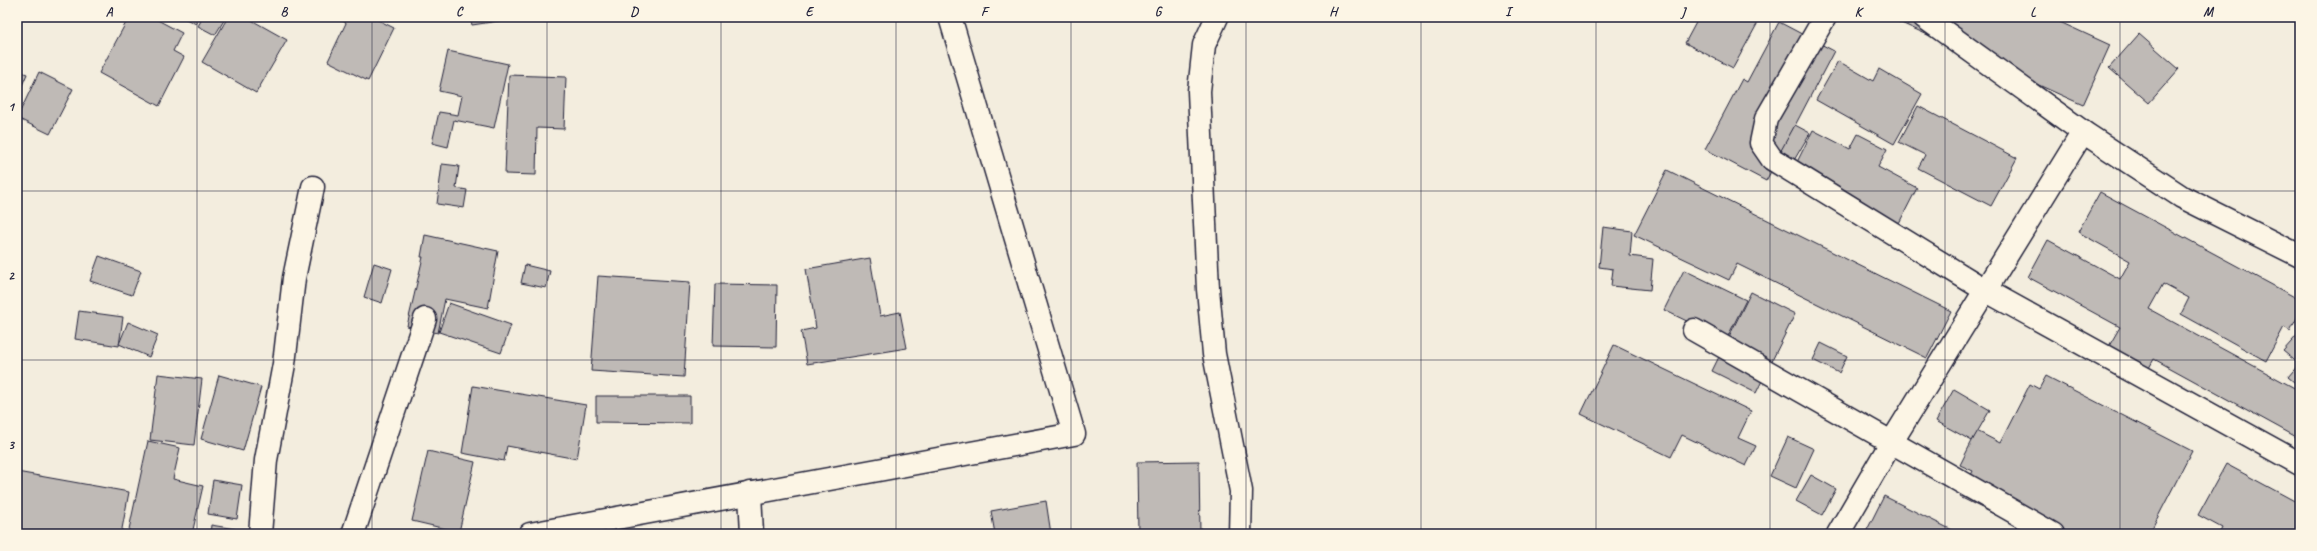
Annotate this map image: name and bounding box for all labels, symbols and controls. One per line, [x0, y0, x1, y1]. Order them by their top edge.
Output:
text: A [106, 4, 114, 20]
text: B [281, 4, 289, 20]
text: C [456, 4, 464, 20]
text: D [630, 4, 639, 20]
text: E [806, 4, 815, 20]
text: F [981, 4, 990, 20]
text: G [1155, 4, 1163, 20]
text: H [1329, 4, 1339, 20]
text: I [1505, 4, 1514, 20]
text: J [1680, 4, 1687, 20]
text: K [1855, 4, 1865, 20]
text: L [2030, 4, 2037, 20]
text: M [2203, 4, 2214, 20]
text: 1 [8, 99, 16, 115]
text: 2 [8, 268, 15, 284]
text: 3 [8, 437, 15, 453]

